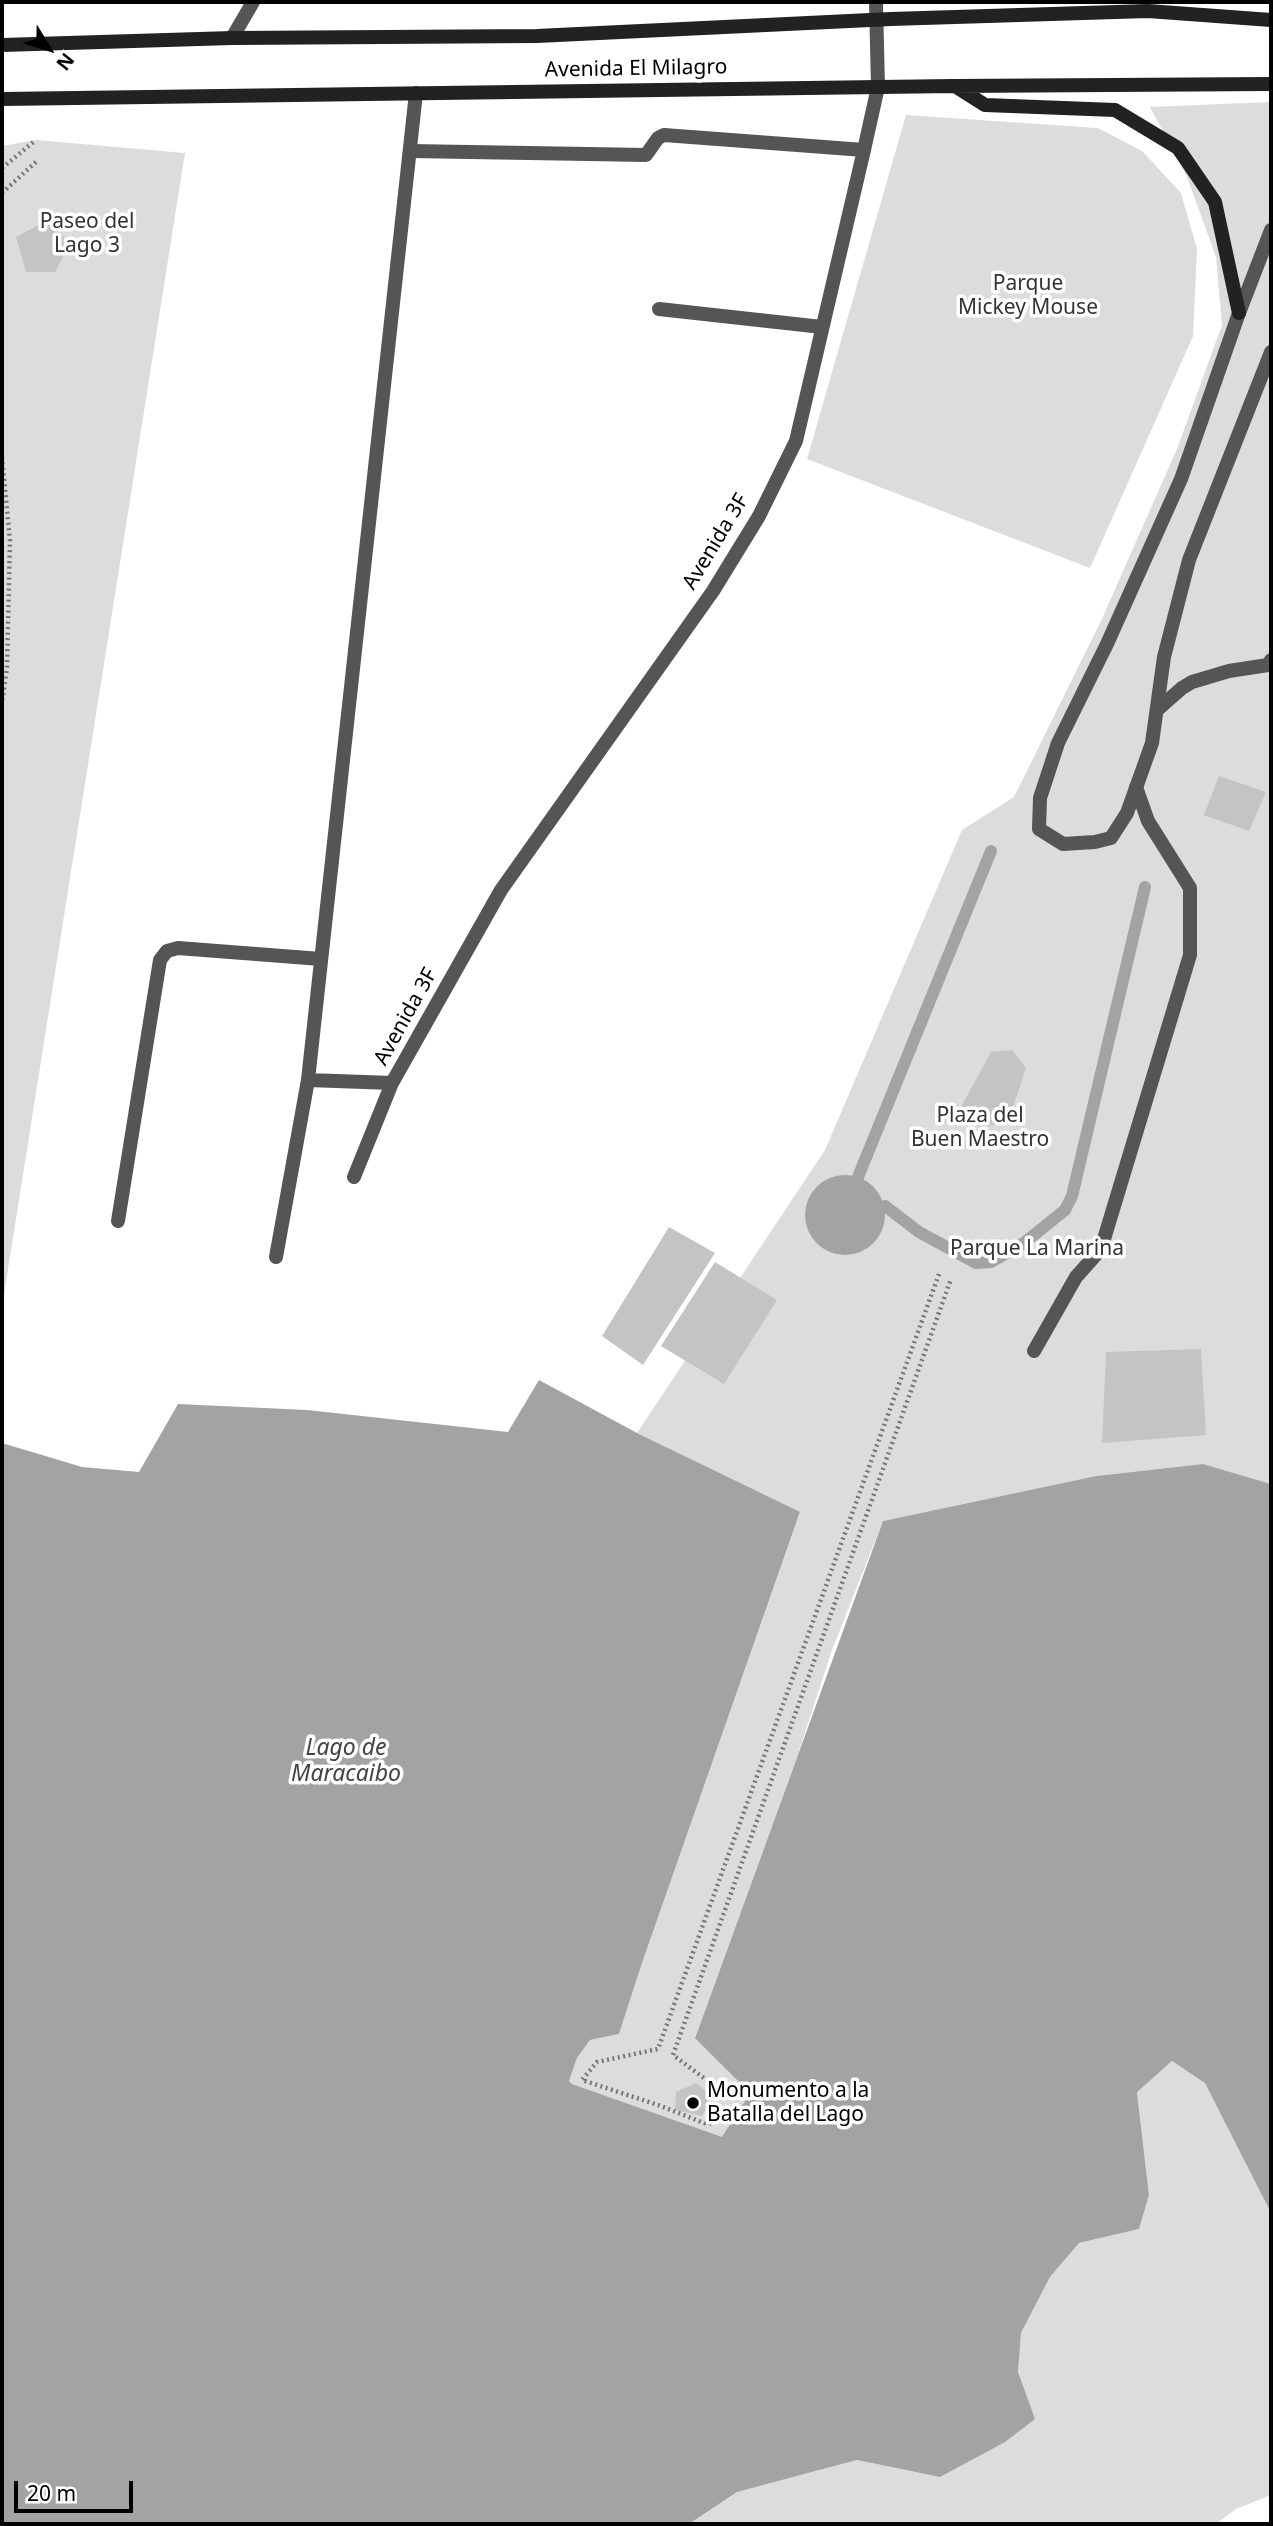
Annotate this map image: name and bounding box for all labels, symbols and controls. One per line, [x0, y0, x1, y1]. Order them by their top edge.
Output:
north arrow [14, 14, 84, 84]
text: N [51, 48, 81, 76]
street label: Avenida El Milagro [545, 55, 727, 83]
park label: Paseo del Lago 3 [40, 209, 134, 259]
park label: Parque Mickey Mouse [958, 271, 1098, 321]
street label: Avenida 3F [678, 489, 754, 595]
street label: Avenida 3F [369, 964, 443, 1070]
park label: Plaza del Buen Maestro [911, 1103, 1049, 1153]
park label: Parque La Marina [950, 1236, 1124, 1262]
water label: Lago de Maracaibo [291, 1734, 401, 1788]
place label: Monumento a la Batalla del Lago [707, 2078, 869, 2128]
marker: Monumento a la Batalla del Lago [685, 2095, 701, 2111]
scale bar [18, 2466, 136, 2510]
text: 20 m [27, 2479, 76, 2507]

